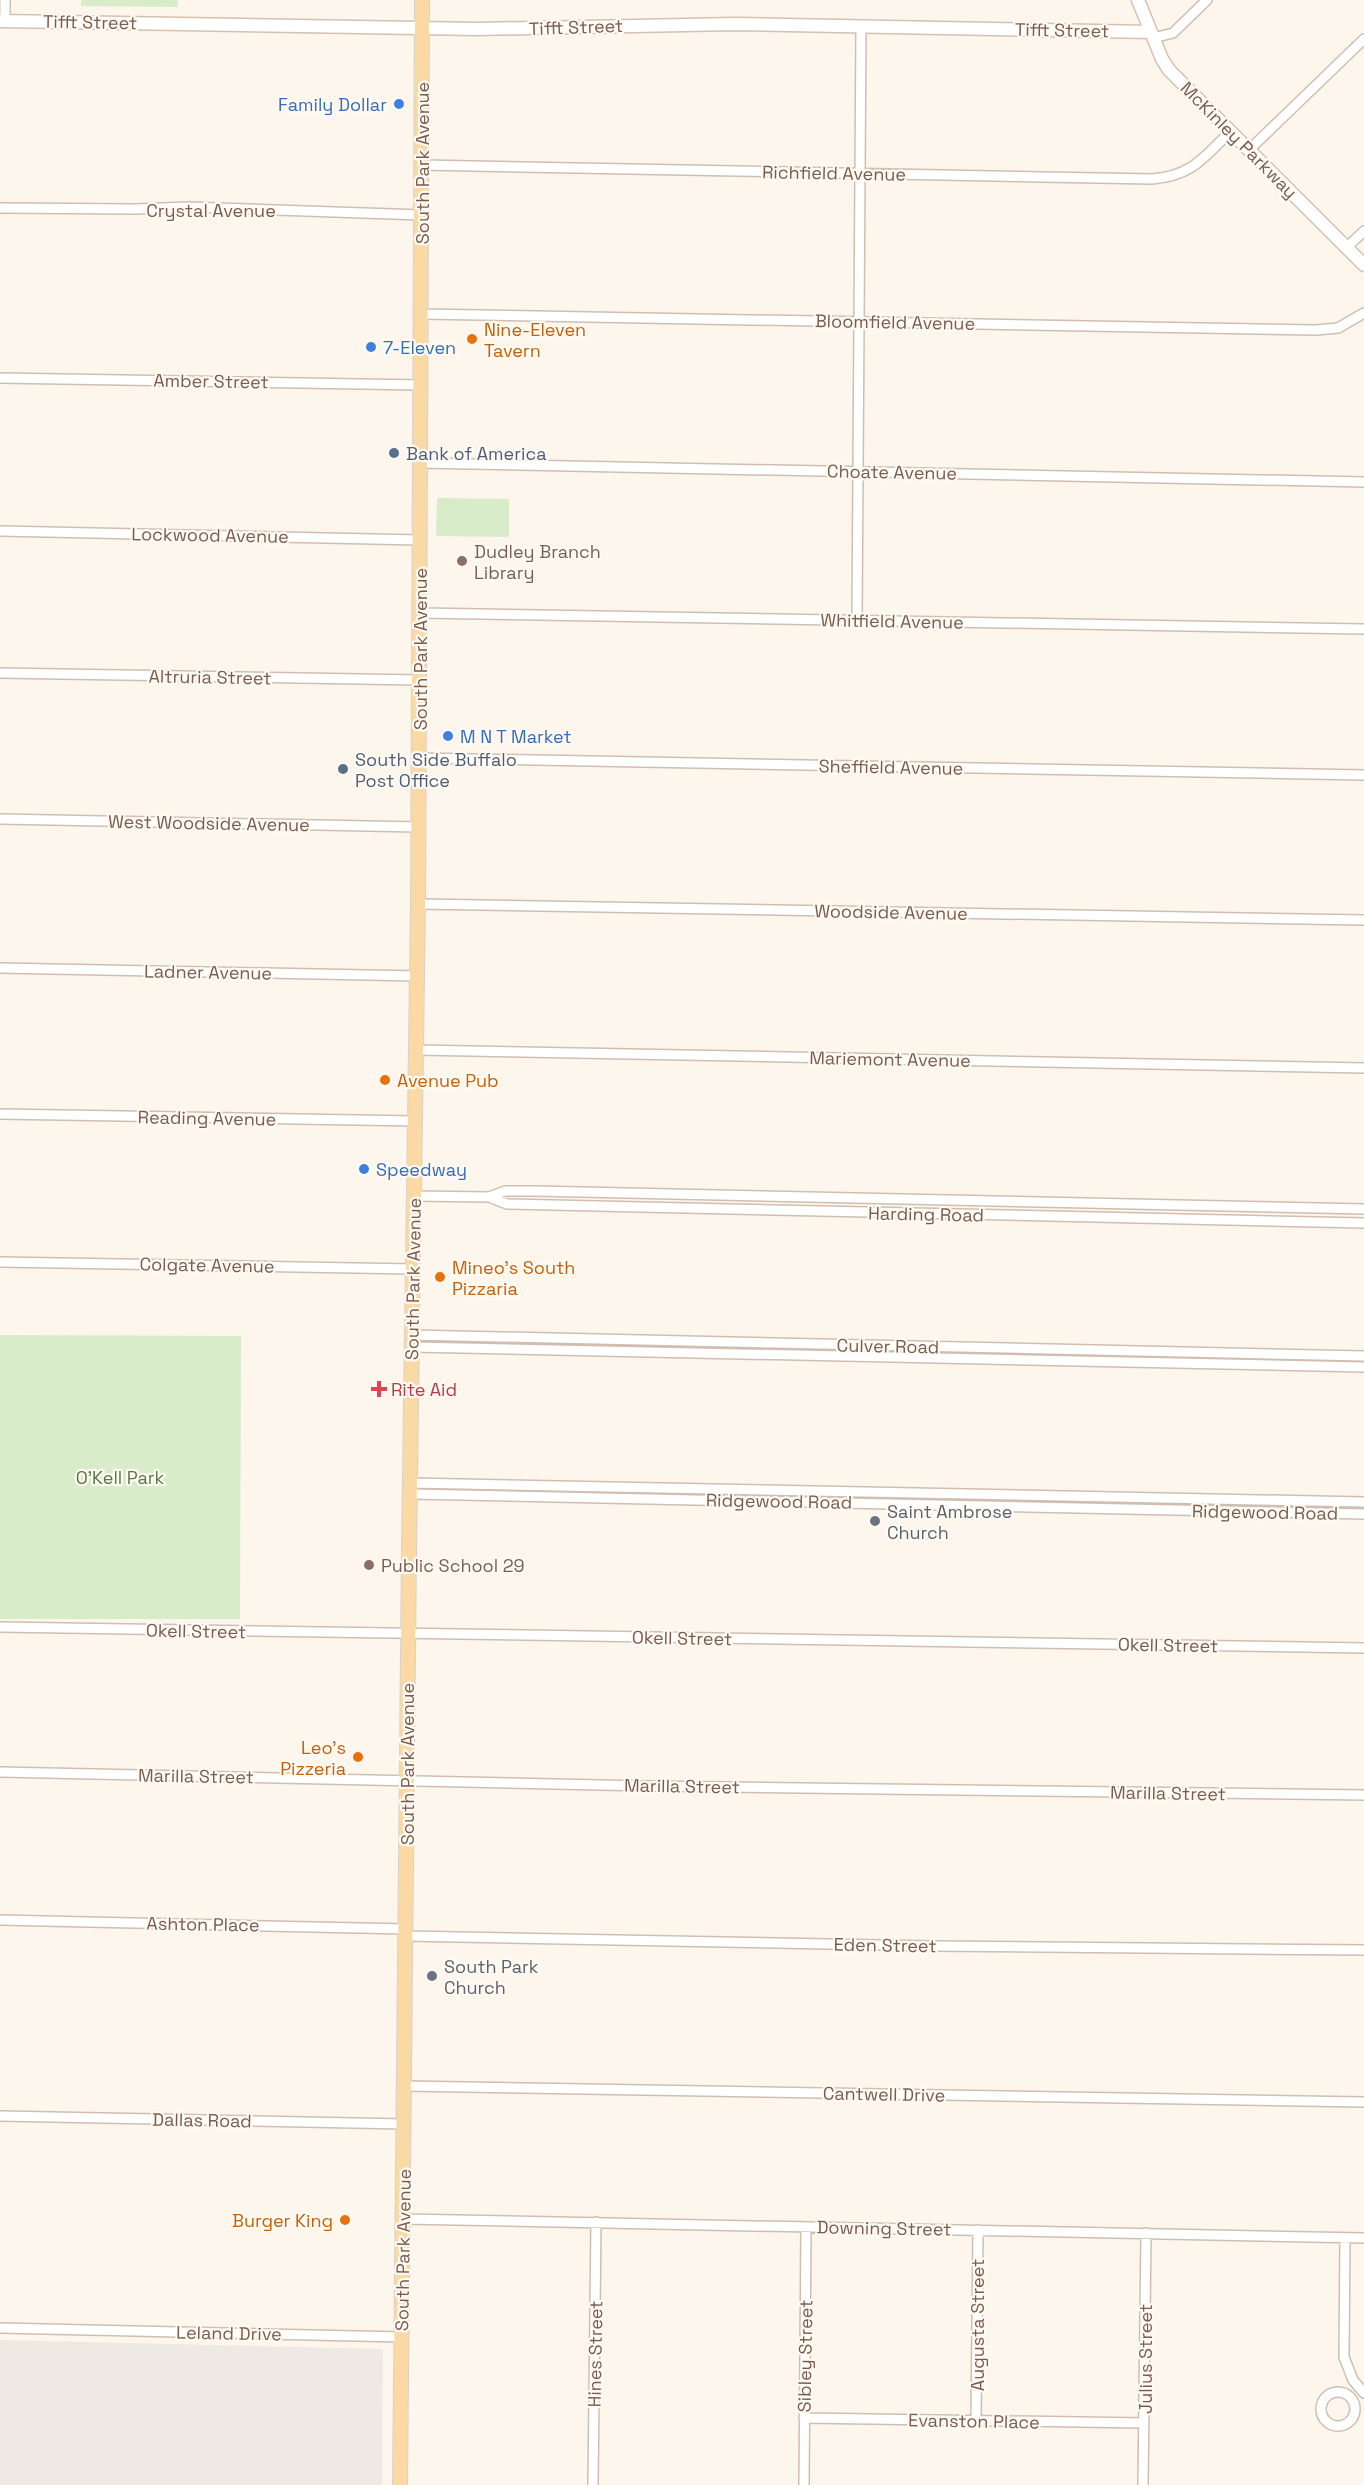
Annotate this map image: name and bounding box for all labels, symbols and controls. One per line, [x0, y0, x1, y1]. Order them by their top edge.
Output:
street label: Tifft Street [43, 10, 137, 34]
street label: Tifft Street [528, 14, 624, 40]
street label: Tifft Street [1015, 18, 1109, 42]
street label: McKinley Parkway [1176, 77, 1302, 203]
street label: South Park Avenue [411, 82, 434, 244]
place label: Family Dollar [278, 93, 387, 116]
marker: Family Dollar [392, 97, 406, 111]
street label: Richfield Avenue [762, 160, 906, 186]
street label: Crystal Avenue [146, 199, 276, 222]
street label: Bloomfield Avenue [815, 309, 975, 335]
place label: Nine-Eleven Tavern [484, 318, 586, 362]
marker: Nine-Eleven Tavern [465, 332, 479, 346]
place label: 7-Eleven [383, 336, 456, 359]
marker: 7-Eleven [364, 340, 378, 354]
street label: Amber Street [153, 368, 269, 394]
place label: Bank of America [406, 442, 547, 465]
marker: Bank of America [387, 446, 401, 460]
street label: Choate Avenue [827, 459, 957, 485]
street label: Lockwood Avenue [131, 522, 289, 548]
place label: Dudley Branch Library [474, 540, 601, 584]
marker: Dudley Branch Library [455, 554, 469, 568]
street label: South Park Avenue [409, 568, 432, 730]
street label: Whitfield Avenue [820, 608, 964, 634]
street label: Altruria Street [148, 664, 272, 690]
place label: M N T Market [460, 725, 572, 748]
marker: M N T Market [441, 729, 455, 743]
place label: South Side Buffalo Post Office [355, 748, 517, 792]
street label: Sheffield Avenue [818, 754, 964, 780]
marker: South Side Buffalo Post Office [336, 762, 350, 776]
street label: West Woodside Avenue [108, 810, 310, 836]
street label: Woodside Avenue [814, 899, 968, 925]
street label: Ladner Avenue [144, 959, 272, 985]
street label: Mariemont Avenue [809, 1046, 971, 1072]
place label: Avenue Pub [397, 1069, 499, 1092]
marker: Avenue Pub [378, 1073, 392, 1087]
street label: Reading Avenue [137, 1105, 277, 1131]
place label: Speedway [376, 1158, 467, 1181]
marker: Speedway [357, 1162, 371, 1176]
street label: South Park Avenue [400, 1198, 426, 1360]
street label: Harding Road [868, 1201, 984, 1227]
street label: Colgate Avenue [139, 1252, 275, 1278]
place label: Mineo's South Pizzaria [452, 1256, 575, 1300]
marker: Mineo's South Pizzaria [433, 1270, 447, 1284]
street label: Culver Road [837, 1334, 939, 1358]
place label: Rite Aid [391, 1378, 457, 1401]
marker: Rite Aid [372, 1382, 386, 1396]
park label: O'Kell Park [76, 1466, 165, 1489]
street label: Ridgewood Road [706, 1488, 852, 1514]
street label: Ridgewood Road [1192, 1499, 1338, 1525]
place label: Saint Ambrose Church [887, 1500, 1012, 1544]
marker: Saint Ambrose Church [868, 1514, 882, 1528]
place label: Public School 29 [381, 1554, 525, 1577]
marker: Public School 29 [362, 1558, 376, 1572]
street label: Okell Street [146, 1619, 246, 1643]
street label: Okell Street [632, 1626, 732, 1650]
street label: Okell Street [1118, 1633, 1218, 1657]
street label: South Park Avenue [396, 1683, 419, 1845]
place label: Leo's Pizzeria [280, 1736, 346, 1780]
marker: Leo's Pizzeria [351, 1750, 365, 1764]
street label: Marilla Street [138, 1763, 254, 1789]
street label: Marilla Street [624, 1773, 740, 1799]
street label: Marilla Street [1110, 1780, 1226, 1806]
street label: Ashton Place [146, 1912, 260, 1936]
street label: Eden Street [833, 1933, 937, 1957]
place label: South Park Church [444, 1955, 539, 1999]
marker: South Park Church [425, 1969, 439, 1983]
street label: Cantwell Drive [823, 2081, 945, 2107]
street label: Dallas Road [152, 2108, 252, 2132]
street label: South Park Avenue [390, 2169, 416, 2331]
place label: Burger King [232, 2209, 333, 2232]
marker: Burger King [338, 2213, 352, 2227]
street label: Downing Street [816, 2215, 952, 2241]
street label: Augusta Street [966, 2259, 989, 2391]
street label: Sibley Street [793, 2299, 817, 2413]
street label: Hines Street [583, 2300, 607, 2408]
street label: Julius Street [1134, 2304, 1157, 2414]
street label: Leland Drive [176, 2321, 282, 2345]
street label: Evanston Place [908, 2408, 1040, 2434]

